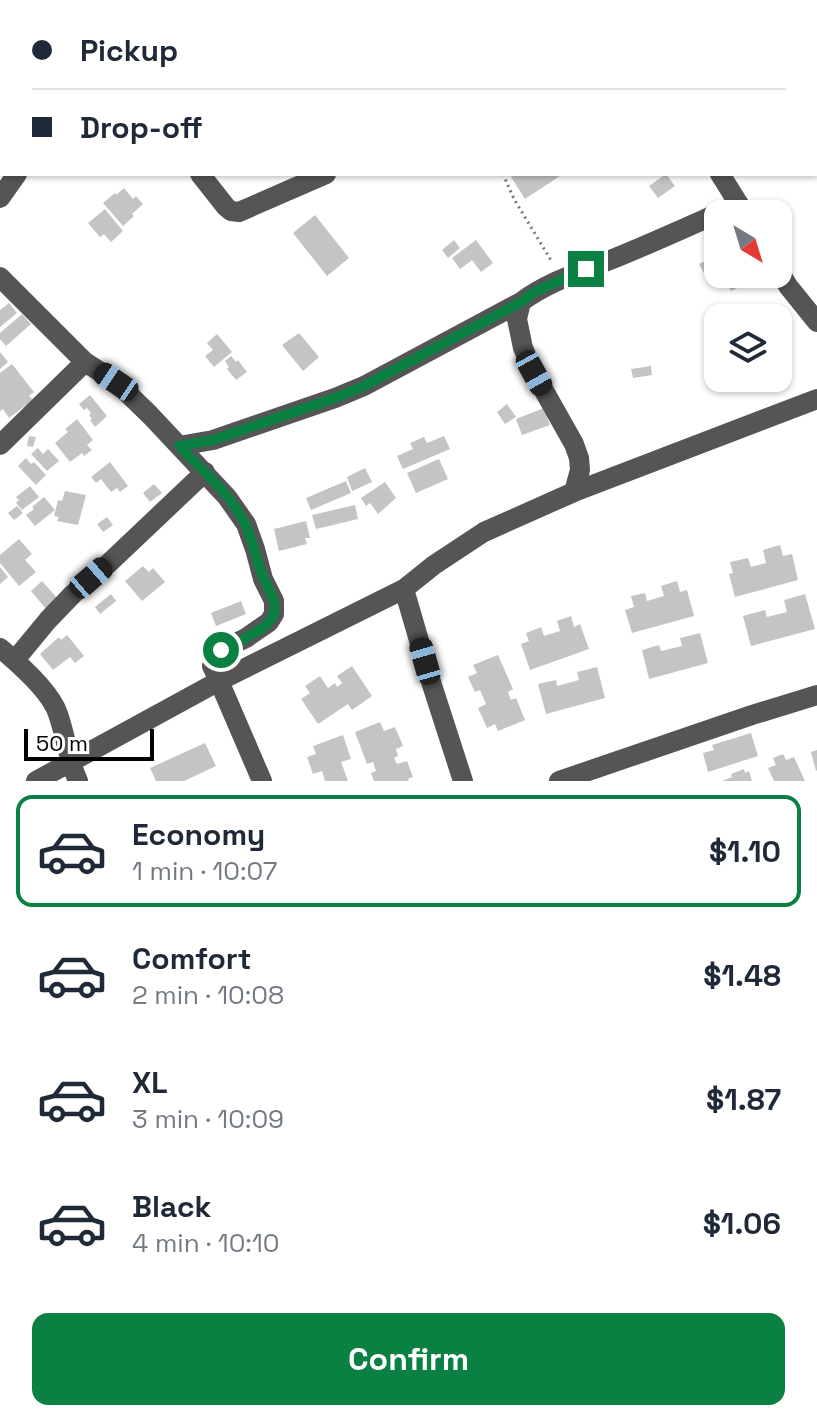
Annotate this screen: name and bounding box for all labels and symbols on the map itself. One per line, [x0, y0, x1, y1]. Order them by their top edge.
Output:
north arrow [704, 200, 792, 288]
route end [568, 251, 604, 287]
car [512, 346, 556, 400]
car [89, 359, 143, 405]
car [65, 553, 117, 603]
route start [203, 632, 239, 668]
car [407, 635, 443, 687]
scale bar [24, 725, 154, 761]

